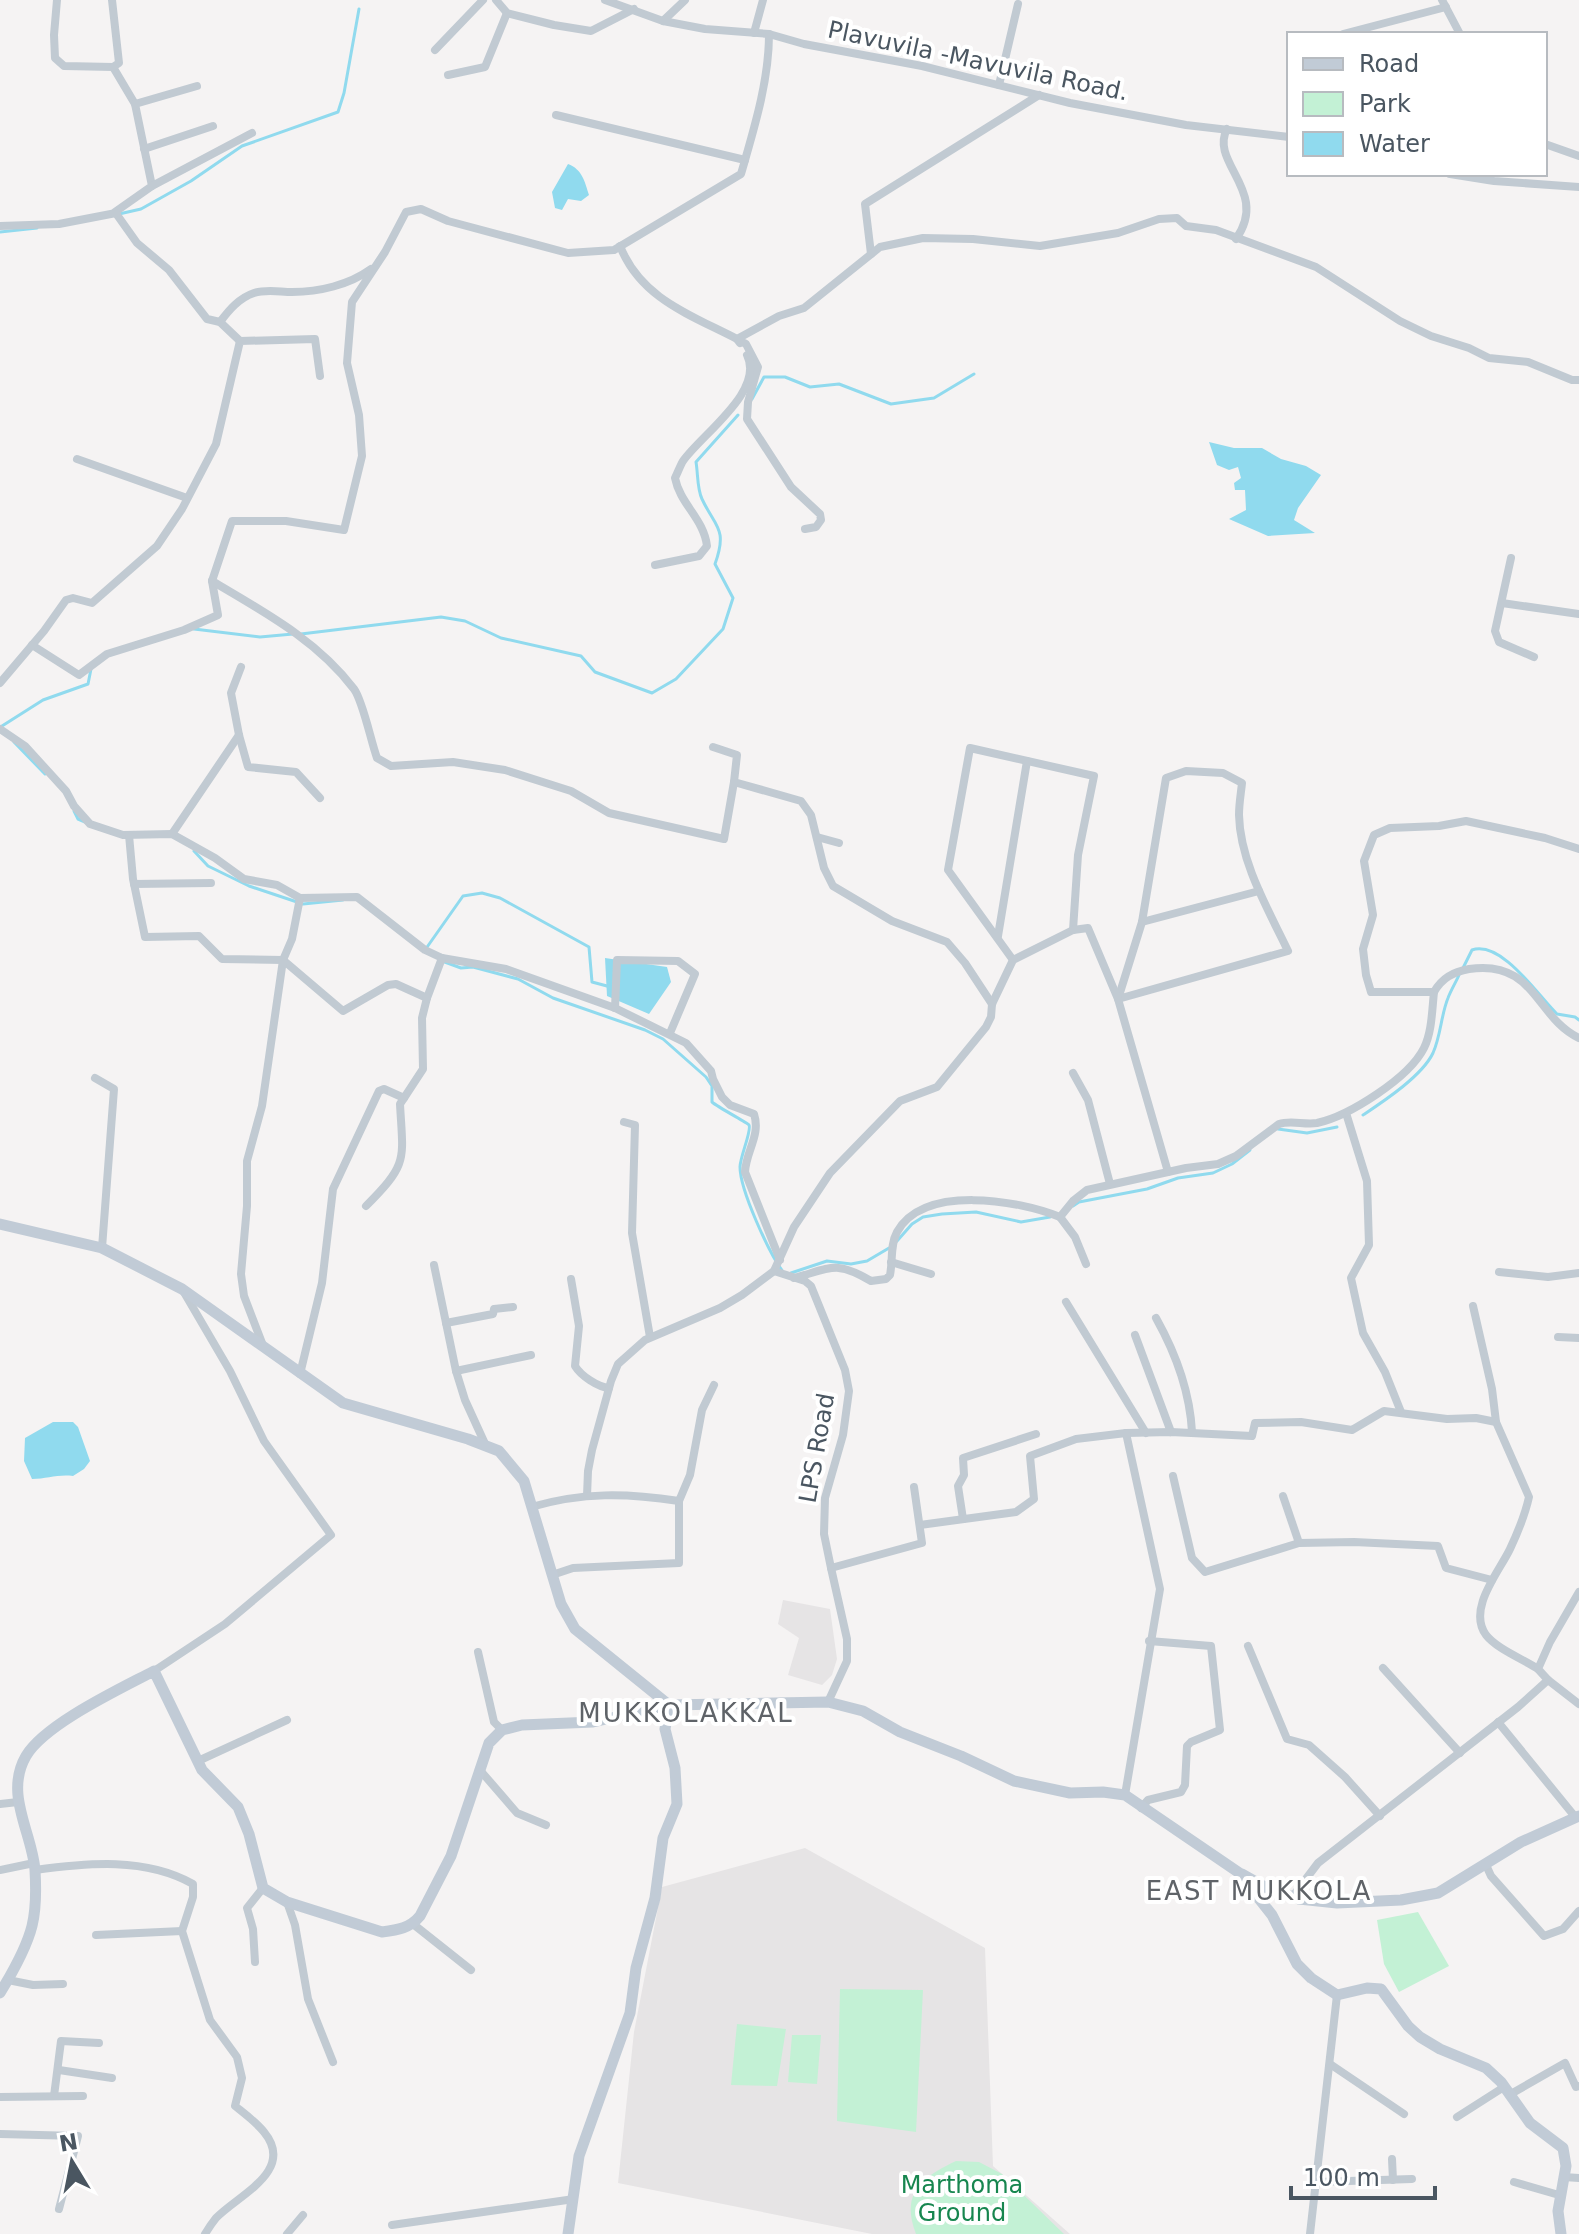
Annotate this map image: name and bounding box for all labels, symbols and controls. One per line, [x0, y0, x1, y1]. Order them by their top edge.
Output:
street label: Plavuvila -Mavuvila Road. [825, 15, 1131, 107]
legend [1287, 32, 1547, 176]
text: Road [1359, 50, 1419, 78]
text: Park [1359, 90, 1411, 118]
text: Water [1359, 130, 1430, 158]
street label: LPS Road [794, 1391, 840, 1505]
district label: MUKKOLAKKAL [578, 1698, 794, 1728]
district label: EAST MUKKOLA [1146, 1876, 1372, 1906]
north arrow [32, 2122, 112, 2202]
text: N [57, 2129, 80, 2157]
scale bar [1291, 2150, 1435, 2200]
text: 100 m [1303, 2164, 1380, 2192]
park label: Marthoma Ground [901, 2171, 1023, 2227]

